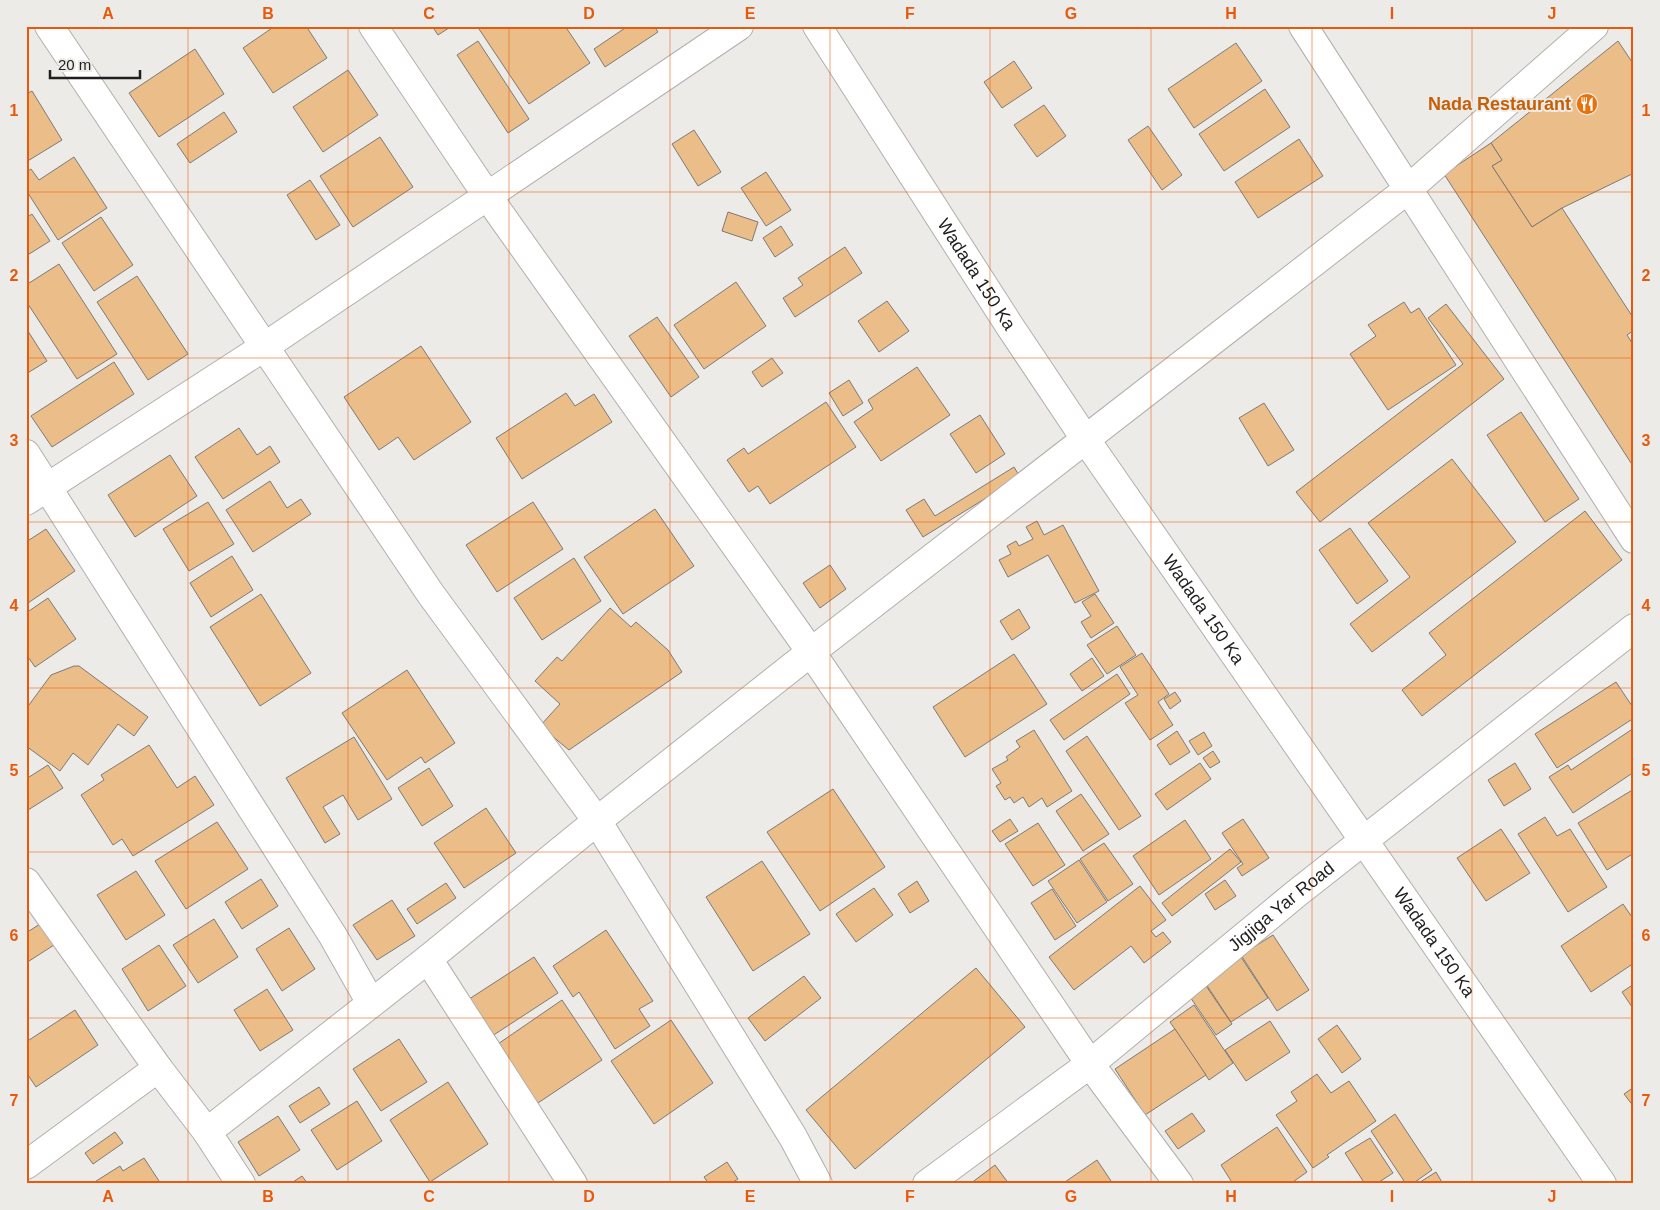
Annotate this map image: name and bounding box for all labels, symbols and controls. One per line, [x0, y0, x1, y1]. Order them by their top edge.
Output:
text: A [102, 5, 114, 22]
text: B [262, 5, 274, 22]
text: C [423, 5, 435, 22]
text: D [583, 5, 595, 22]
text: E [745, 5, 756, 22]
text: F [905, 5, 915, 22]
text: G [1065, 5, 1077, 22]
text: H [1225, 5, 1237, 22]
text: I [1390, 5, 1394, 22]
text: J [1548, 5, 1556, 22]
scale bar [50, 48, 140, 80]
text: 20 m [58, 56, 91, 73]
restaurant icon: Nada Restaurant [1575, 92, 1599, 116]
place label: Nada Restaurant [1428, 94, 1571, 114]
text: 1 [10, 102, 19, 119]
text: 1 [1642, 102, 1651, 119]
street label: Wadada 150 Ka [933, 215, 1020, 335]
text: 2 [10, 267, 19, 284]
text: 2 [1642, 267, 1651, 284]
text: 3 [10, 432, 19, 449]
text: 3 [1642, 432, 1651, 449]
street label: Wadada 150 Ka [1159, 551, 1249, 669]
text: 4 [10, 597, 19, 614]
text: 4 [1642, 597, 1651, 614]
text: 5 [10, 762, 19, 779]
text: 5 [1642, 762, 1651, 779]
street label: Jigjiga Yar Road [1224, 858, 1338, 956]
street label: Wadada 150 Ka [1390, 884, 1480, 1002]
text: 6 [10, 927, 19, 944]
text: 6 [1642, 927, 1651, 944]
text: 7 [10, 1092, 19, 1109]
text: 7 [1642, 1092, 1651, 1109]
text: A [102, 1188, 114, 1205]
text: B [262, 1188, 274, 1205]
text: C [423, 1188, 435, 1205]
text: D [583, 1188, 595, 1205]
text: E [745, 1188, 756, 1205]
text: F [905, 1188, 915, 1205]
text: G [1065, 1188, 1077, 1205]
text: H [1225, 1188, 1237, 1205]
text: I [1390, 1188, 1394, 1205]
text: J [1548, 1188, 1556, 1205]

